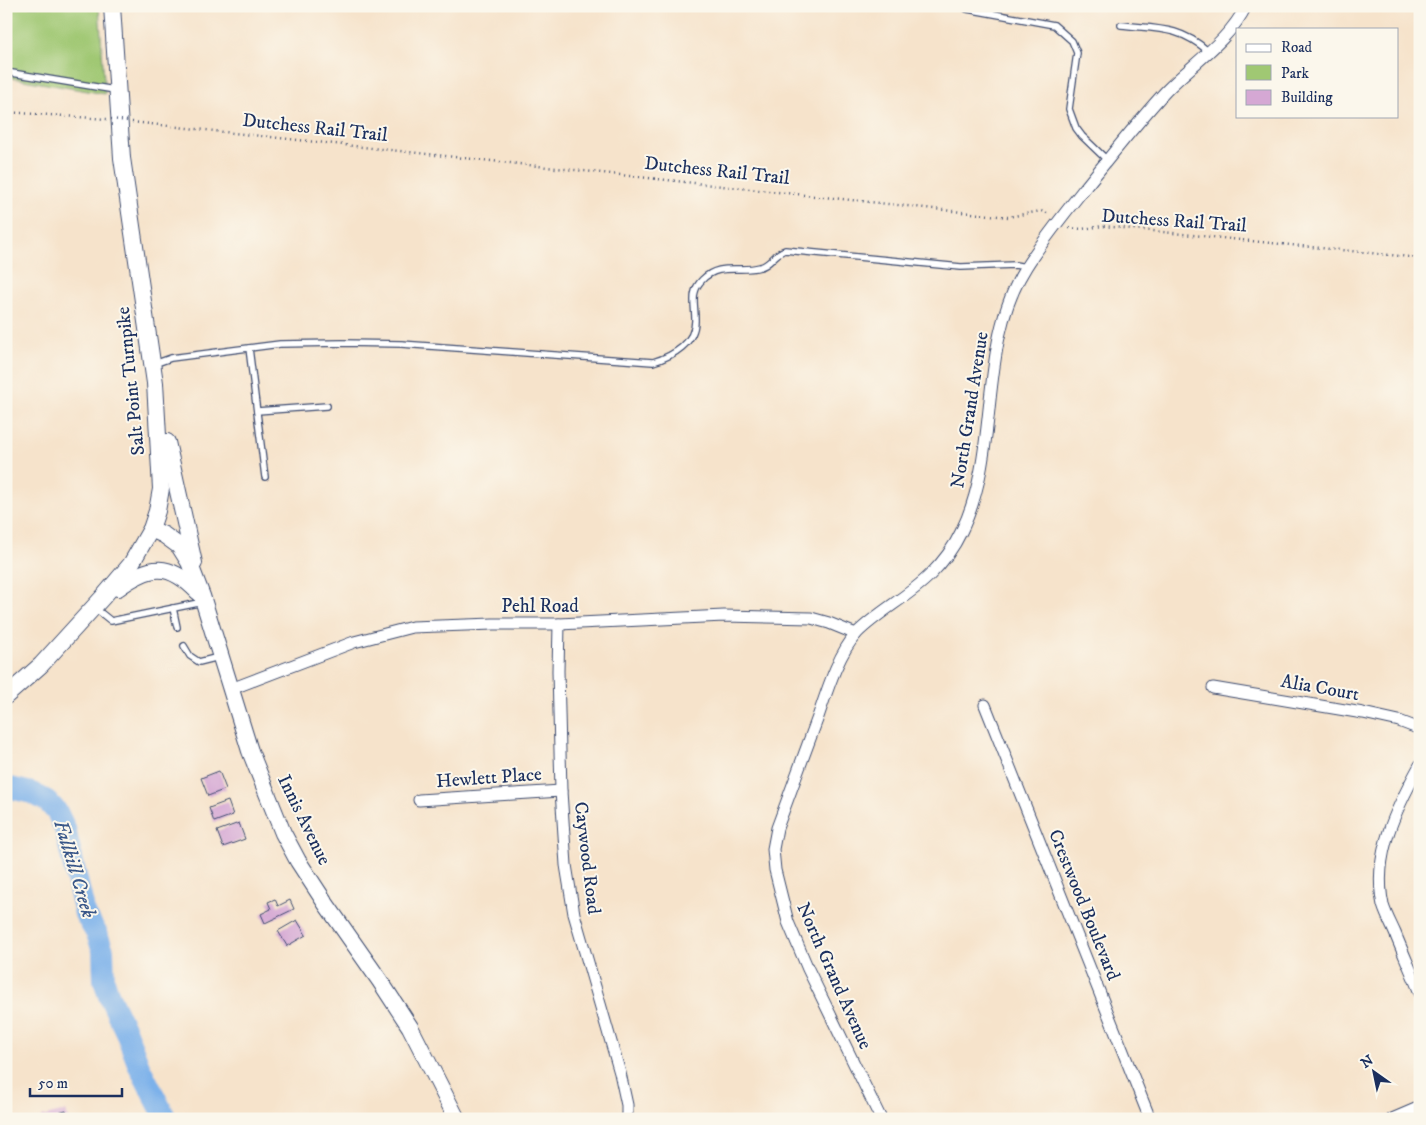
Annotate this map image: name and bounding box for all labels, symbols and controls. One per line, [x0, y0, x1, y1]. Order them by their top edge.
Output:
legend [1236, 28, 1398, 118]
text: Road [1281, 38, 1313, 57]
text: Park [1281, 64, 1310, 83]
text: Building [1281, 88, 1333, 107]
street label: Dutchess Rail Trail [241, 109, 389, 147]
street label: Dutchess Rail Trail [643, 152, 791, 190]
street label: Dutchess Rail Trail [1101, 204, 1248, 238]
street label: Salt Point Turnpike [112, 305, 150, 456]
street label: North Grand Avenue [946, 330, 994, 490]
street label: Pehl Road [501, 595, 579, 618]
street label: Alia Court [1279, 670, 1361, 706]
street label: Hewlett Place [435, 763, 543, 793]
street label: Innis Avenue [272, 771, 336, 869]
street label: Caywood Road [569, 800, 605, 916]
water label: Fallkill Creek [47, 817, 101, 922]
street label: Crestwood Boulevard [1043, 826, 1125, 984]
street label: North Grand Avenue [791, 899, 877, 1053]
north arrow [1348, 1048, 1398, 1098]
text: N [1358, 1051, 1378, 1073]
scale bar [30, 1065, 122, 1097]
text: 50 m [38, 1074, 68, 1093]

